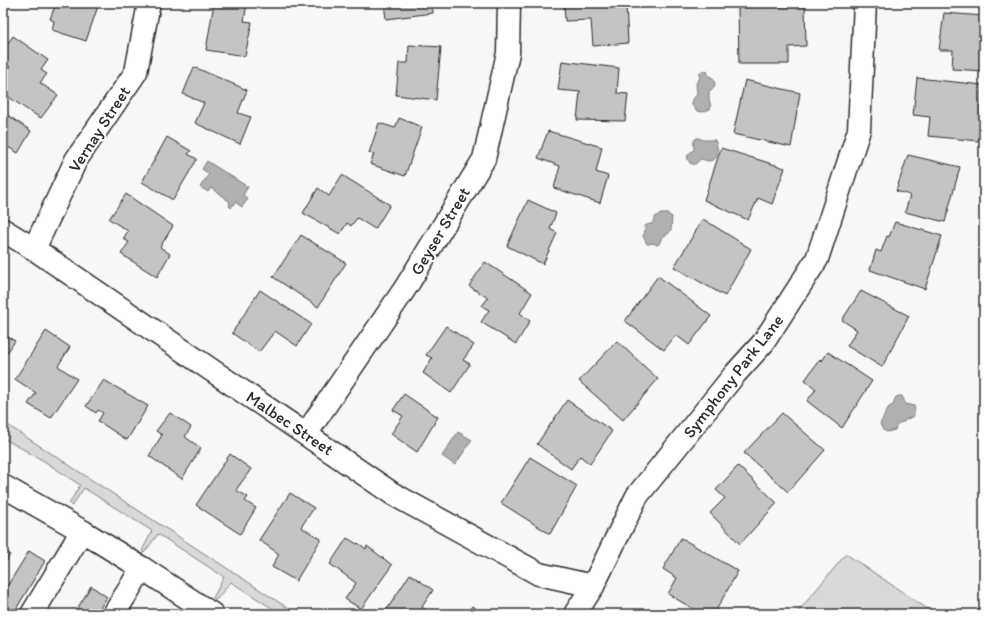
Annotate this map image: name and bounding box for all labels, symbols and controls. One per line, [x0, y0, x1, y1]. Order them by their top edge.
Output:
street label: Vernay Street [64, 82, 134, 176]
street label: Geyser Street [406, 183, 474, 279]
street label: Symphony Park Lane [679, 310, 787, 442]
street label: Malbec Street [243, 387, 337, 459]

